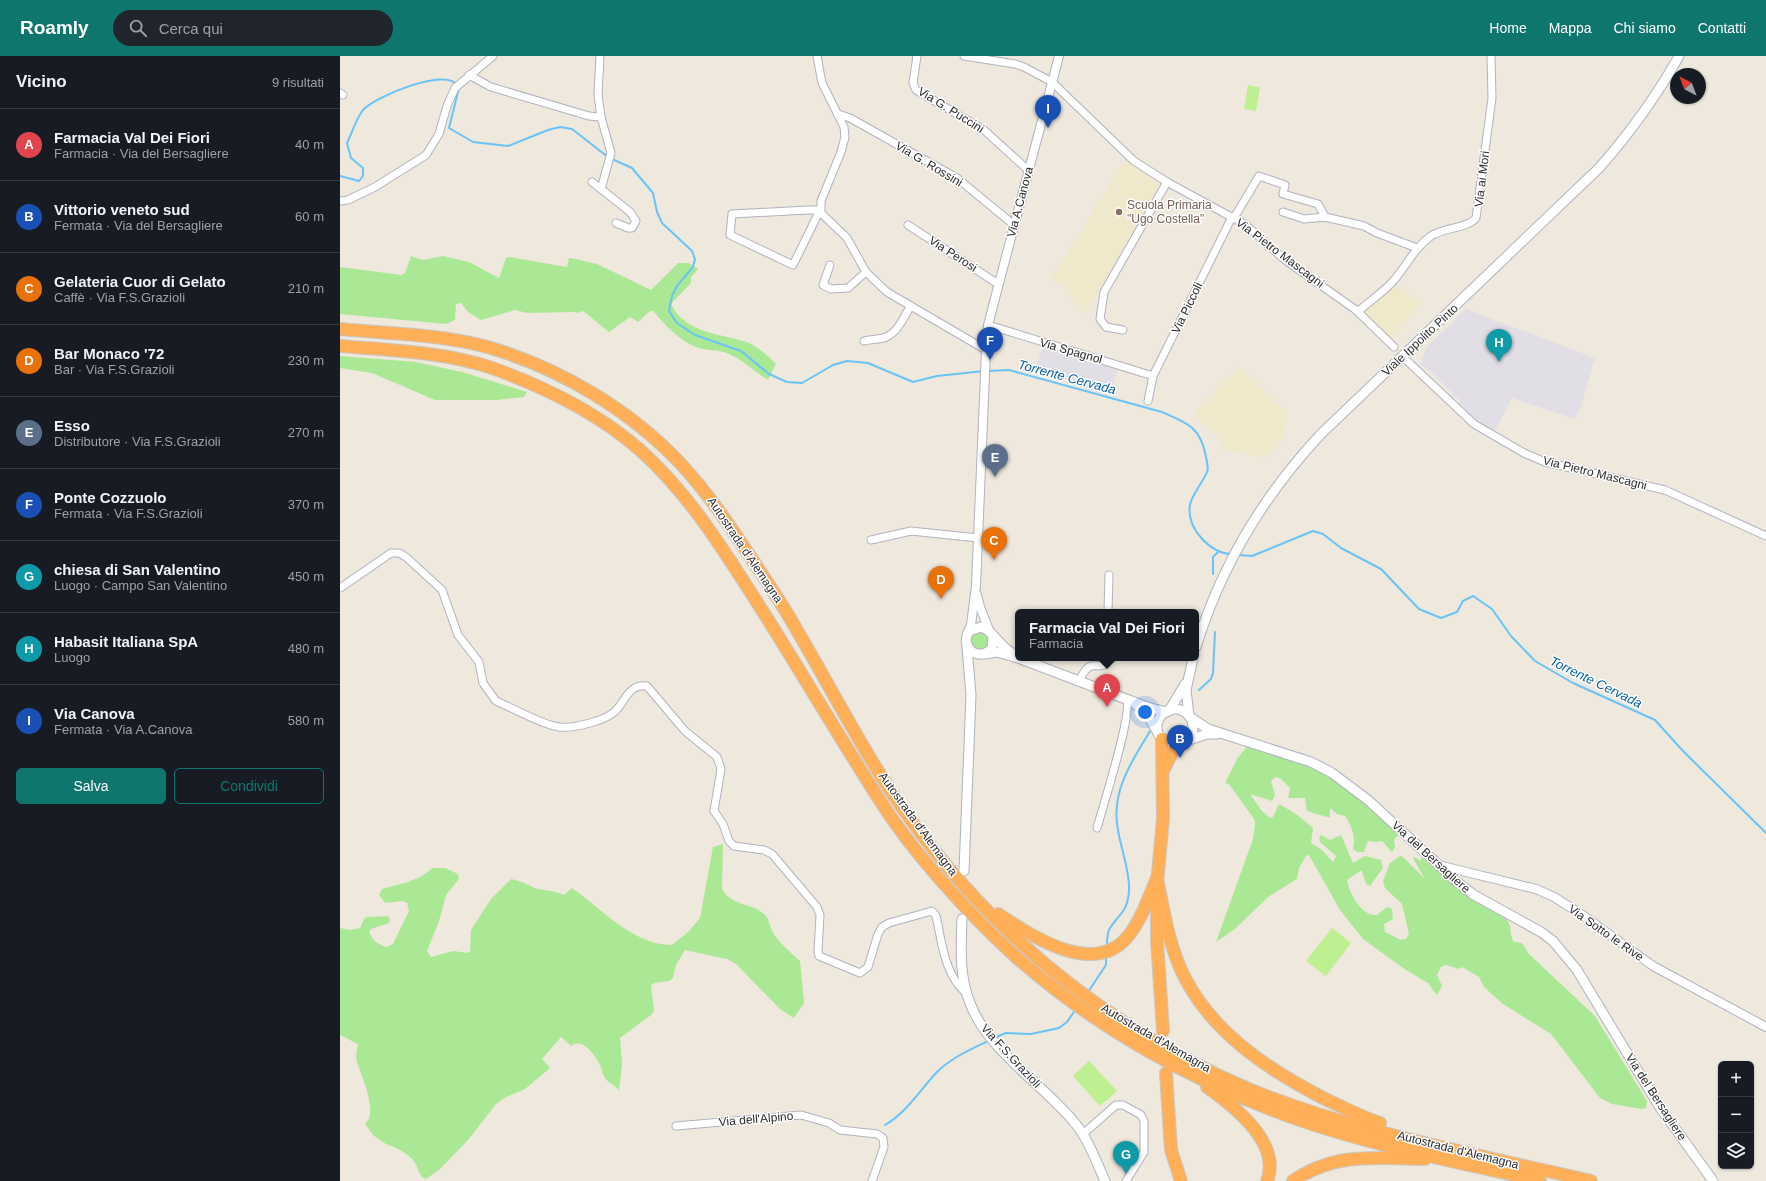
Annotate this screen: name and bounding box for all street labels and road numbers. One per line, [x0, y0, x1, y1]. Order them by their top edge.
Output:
street label: Via G. Puccini [915, 84, 987, 136]
street label: Via G. Rossini [893, 138, 965, 190]
street label: Via ai Mori [1472, 150, 1492, 208]
street label: Via A.Canova [1004, 165, 1036, 239]
street label: Via Pietro Mascagni [1233, 215, 1327, 291]
street label: Via Perosi [926, 233, 980, 275]
street label: Via Piccoli [1169, 280, 1205, 336]
street label: Viale Ippolito Pinto [1379, 301, 1461, 379]
street label: Via Spagnol [1038, 335, 1104, 367]
street label: Via Pietro Mascagni [1542, 453, 1648, 493]
street label: Autostrada d'Alemagna [704, 495, 786, 606]
street label: Autostrada d'Alemagna [876, 770, 960, 879]
street label: Via del Bersagliere [1389, 818, 1473, 896]
street label: Via Sotto le Rive [1566, 902, 1647, 964]
street label: Autostrada d'Alemagna [1099, 1001, 1214, 1075]
street label: Via F.S.Grazioli [978, 1021, 1044, 1091]
street label: Via del Bersagliere [1623, 1051, 1689, 1143]
street label: Via dell'Alpino [718, 1109, 794, 1129]
street label: Autostrada d'Alemagna [1396, 1128, 1520, 1172]

